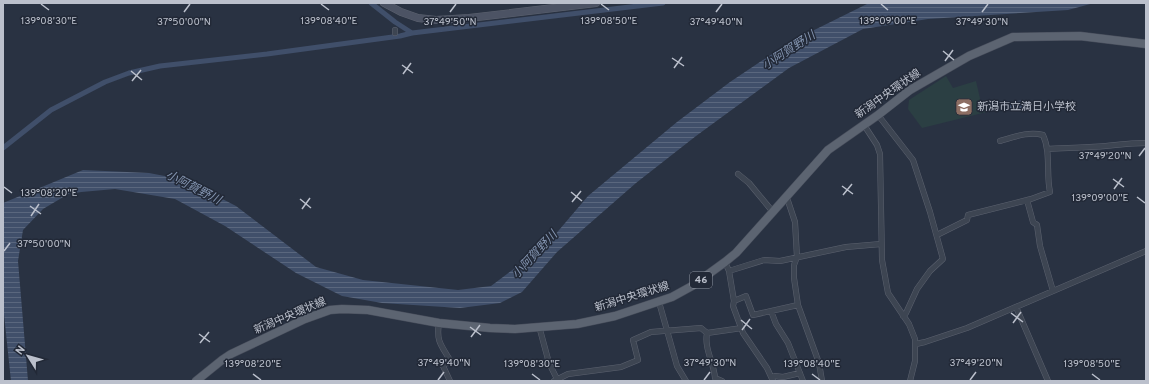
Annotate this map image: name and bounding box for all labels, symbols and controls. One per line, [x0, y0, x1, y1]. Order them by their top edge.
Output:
text: 139°08'30"E [21, 15, 77, 28]
text: 139°08'40"E [301, 15, 357, 28]
text: 139°08'50"E [581, 15, 637, 28]
text: 139°09'00"E [860, 15, 916, 28]
text: 37°50'00"N [157, 16, 211, 29]
text: 37°49'50"N [423, 16, 477, 29]
text: 37°49'40"N [689, 16, 743, 29]
text: 37°49'30"N [956, 16, 1008, 29]
water label: 小阿賀野川 [759, 27, 820, 74]
street label: 新潟中央環状線 [852, 66, 924, 122]
school or university icon: 新潟市立満日小学校 [954, 97, 974, 117]
place label: 新潟市立満日小学校 [977, 100, 1076, 114]
text: 37°49'20"N [1078, 150, 1132, 163]
water label: 小阿賀野川 [163, 167, 225, 210]
text: 139°08'20"E [21, 187, 77, 200]
text: 139°09'00"E [1072, 192, 1128, 205]
water label: 小阿賀野川 [509, 226, 563, 282]
text: 37°50'00"N [17, 238, 71, 251]
road number: 46 [690, 272, 712, 288]
street label: 新潟中央環状線 [593, 279, 671, 315]
street label: 新潟中央環状線 [252, 295, 328, 337]
north arrow [8, 336, 48, 376]
text: N [13, 343, 29, 358]
text: 37°49'40"N [417, 357, 471, 370]
text: 37°49'30"N [684, 357, 736, 370]
text: 37°49'20"N [949, 357, 1003, 370]
text: 139°08'20"E [225, 358, 281, 371]
text: 139°08'30"E [504, 358, 560, 371]
text: 139°08'40"E [784, 358, 840, 371]
text: 139°08'50"E [1064, 358, 1120, 371]

